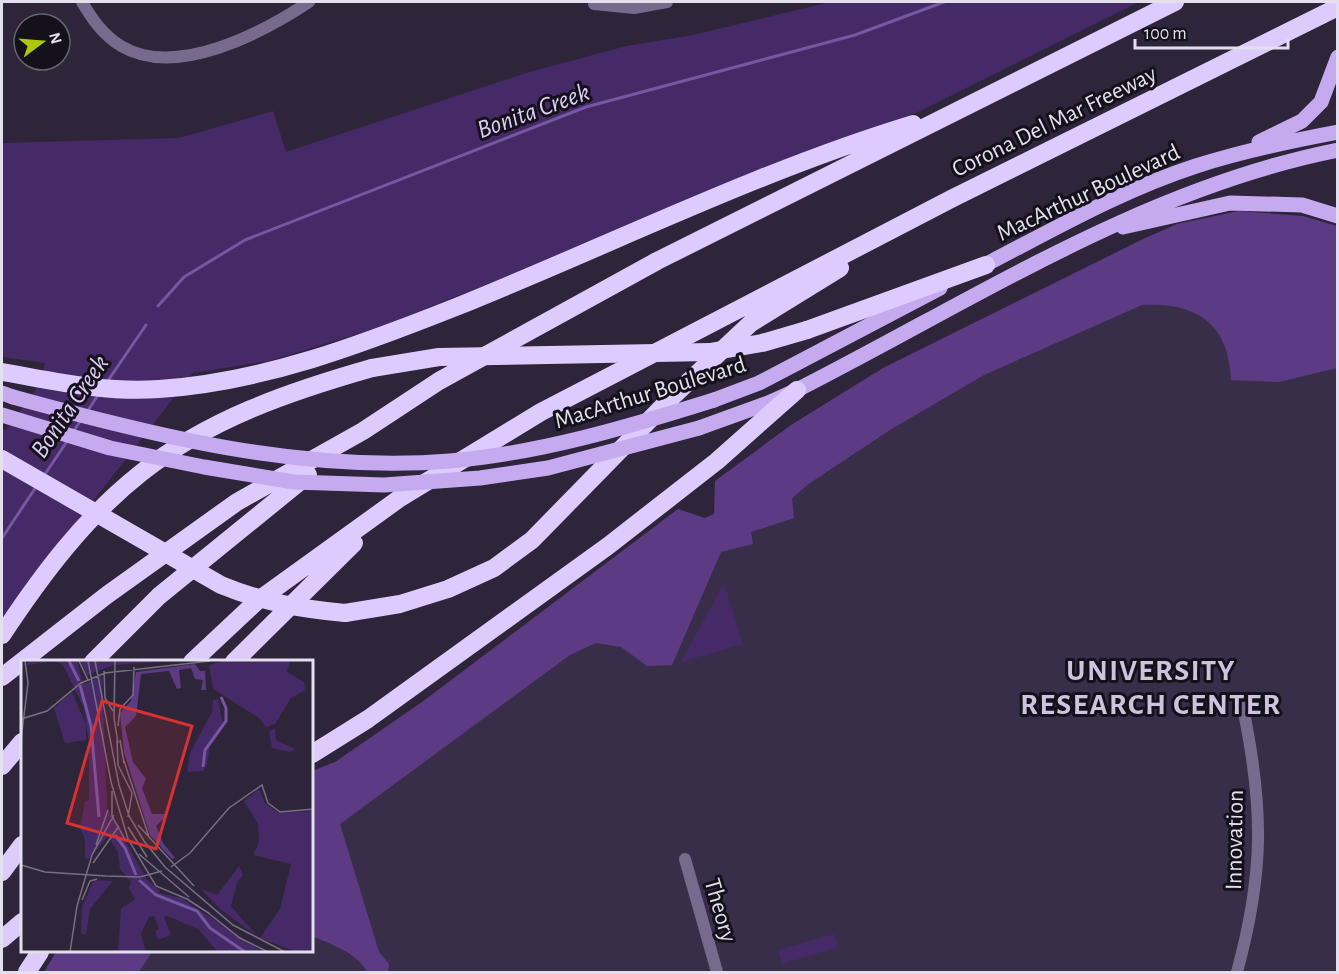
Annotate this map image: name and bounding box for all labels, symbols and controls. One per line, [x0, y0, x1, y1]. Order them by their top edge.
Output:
north arrow [12, 12, 72, 72]
scale bar [1135, 12, 1288, 50]
text: 100 m [1144, 25, 1187, 43]
text: N [46, 31, 65, 46]
street label: Corona Del Mar Freeway [948, 62, 1160, 182]
water label: Bonita Creek [474, 79, 593, 143]
street label: MacArthur Boulevard [993, 140, 1184, 246]
water label: Bonita Creek [26, 351, 113, 463]
street label: MacArthur Boulevard [552, 352, 749, 433]
district label: UNIVERSITY RESEARCH CENTER [1020, 656, 1282, 720]
inset map [21, 660, 314, 953]
street label: Innovation [1222, 790, 1248, 890]
street label: Theory [700, 876, 741, 945]

